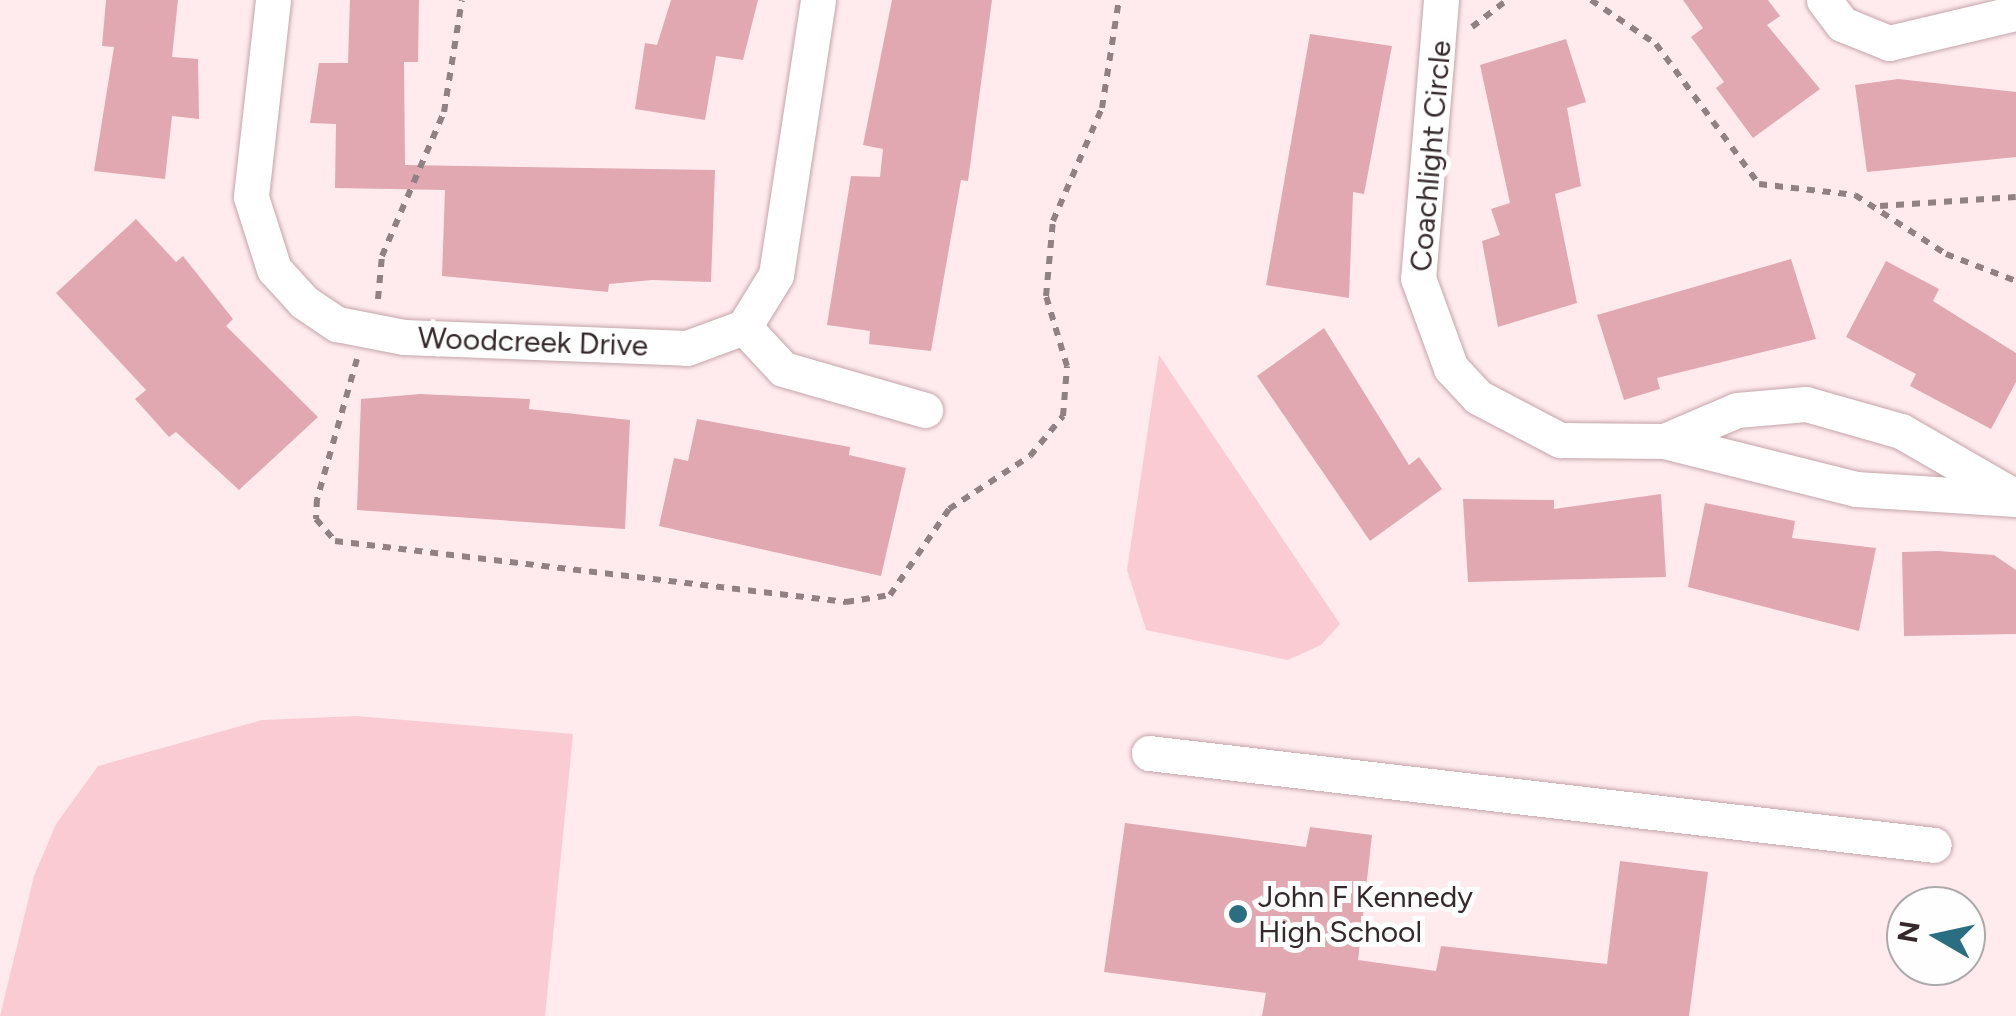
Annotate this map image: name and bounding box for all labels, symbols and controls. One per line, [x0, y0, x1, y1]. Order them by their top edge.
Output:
street label: Coachlight Circle [1403, 39, 1459, 273]
street label: Woodcreek Drive [417, 320, 649, 364]
place label: John F Kennedy High School [1258, 879, 1473, 950]
north arrow [1886, 886, 1986, 986]
marker: John F Kennedy High School [1227, 903, 1249, 925]
text: N [1890, 918, 1927, 945]

